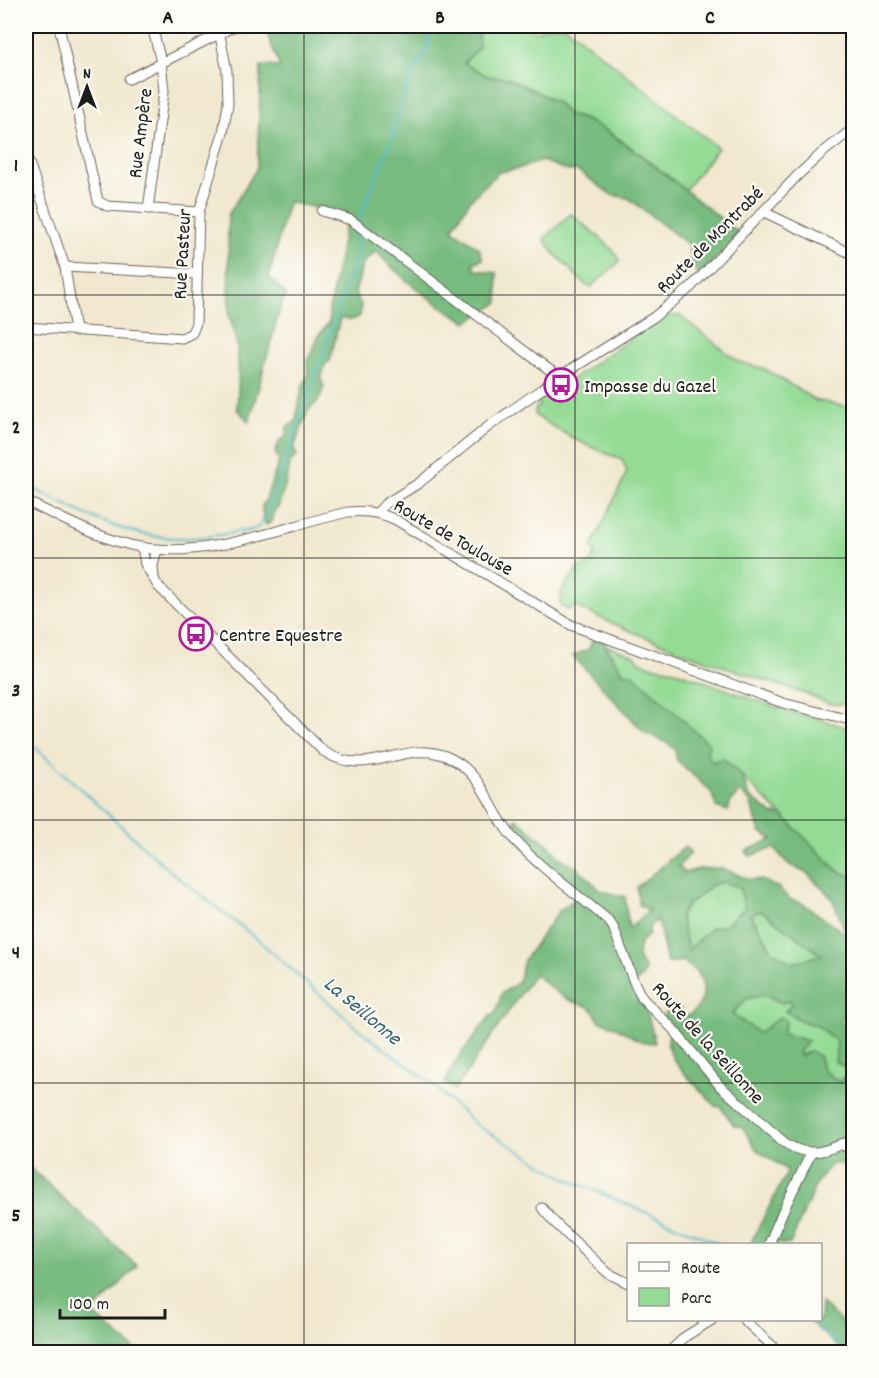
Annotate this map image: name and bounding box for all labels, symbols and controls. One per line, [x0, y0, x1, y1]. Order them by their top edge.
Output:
text: A [163, 5, 174, 33]
text: B [435, 5, 445, 33]
text: C [705, 5, 715, 33]
north arrow [57, 57, 117, 117]
text: N [83, 63, 91, 86]
street label: Rue Ampère [123, 87, 161, 180]
text: 1 [14, 153, 18, 181]
street label: Route de Montrabé [651, 181, 771, 301]
street label: Rue Pasteur [168, 207, 200, 300]
bus stop icon: Impasse du Gazel [543, 367, 579, 403]
place label: Impasse du Gazel [584, 374, 716, 402]
text: 2 [12, 415, 20, 443]
street label: Route de Toulouse [387, 493, 518, 584]
bus stop icon: Centre Equestre [178, 616, 214, 652]
place label: Centre Equestre [219, 623, 343, 651]
text: 3 [12, 678, 20, 706]
text: 4 [12, 940, 20, 968]
water label: La Seillonne [316, 971, 408, 1055]
street label: Route de la Seillonne [644, 976, 770, 1112]
text: 5 [11, 1203, 21, 1231]
legend [627, 1243, 822, 1321]
text: Route [681, 1257, 720, 1282]
scale bar [60, 1282, 165, 1320]
text: Parc [681, 1287, 712, 1312]
text: 100 m [69, 1293, 109, 1318]

